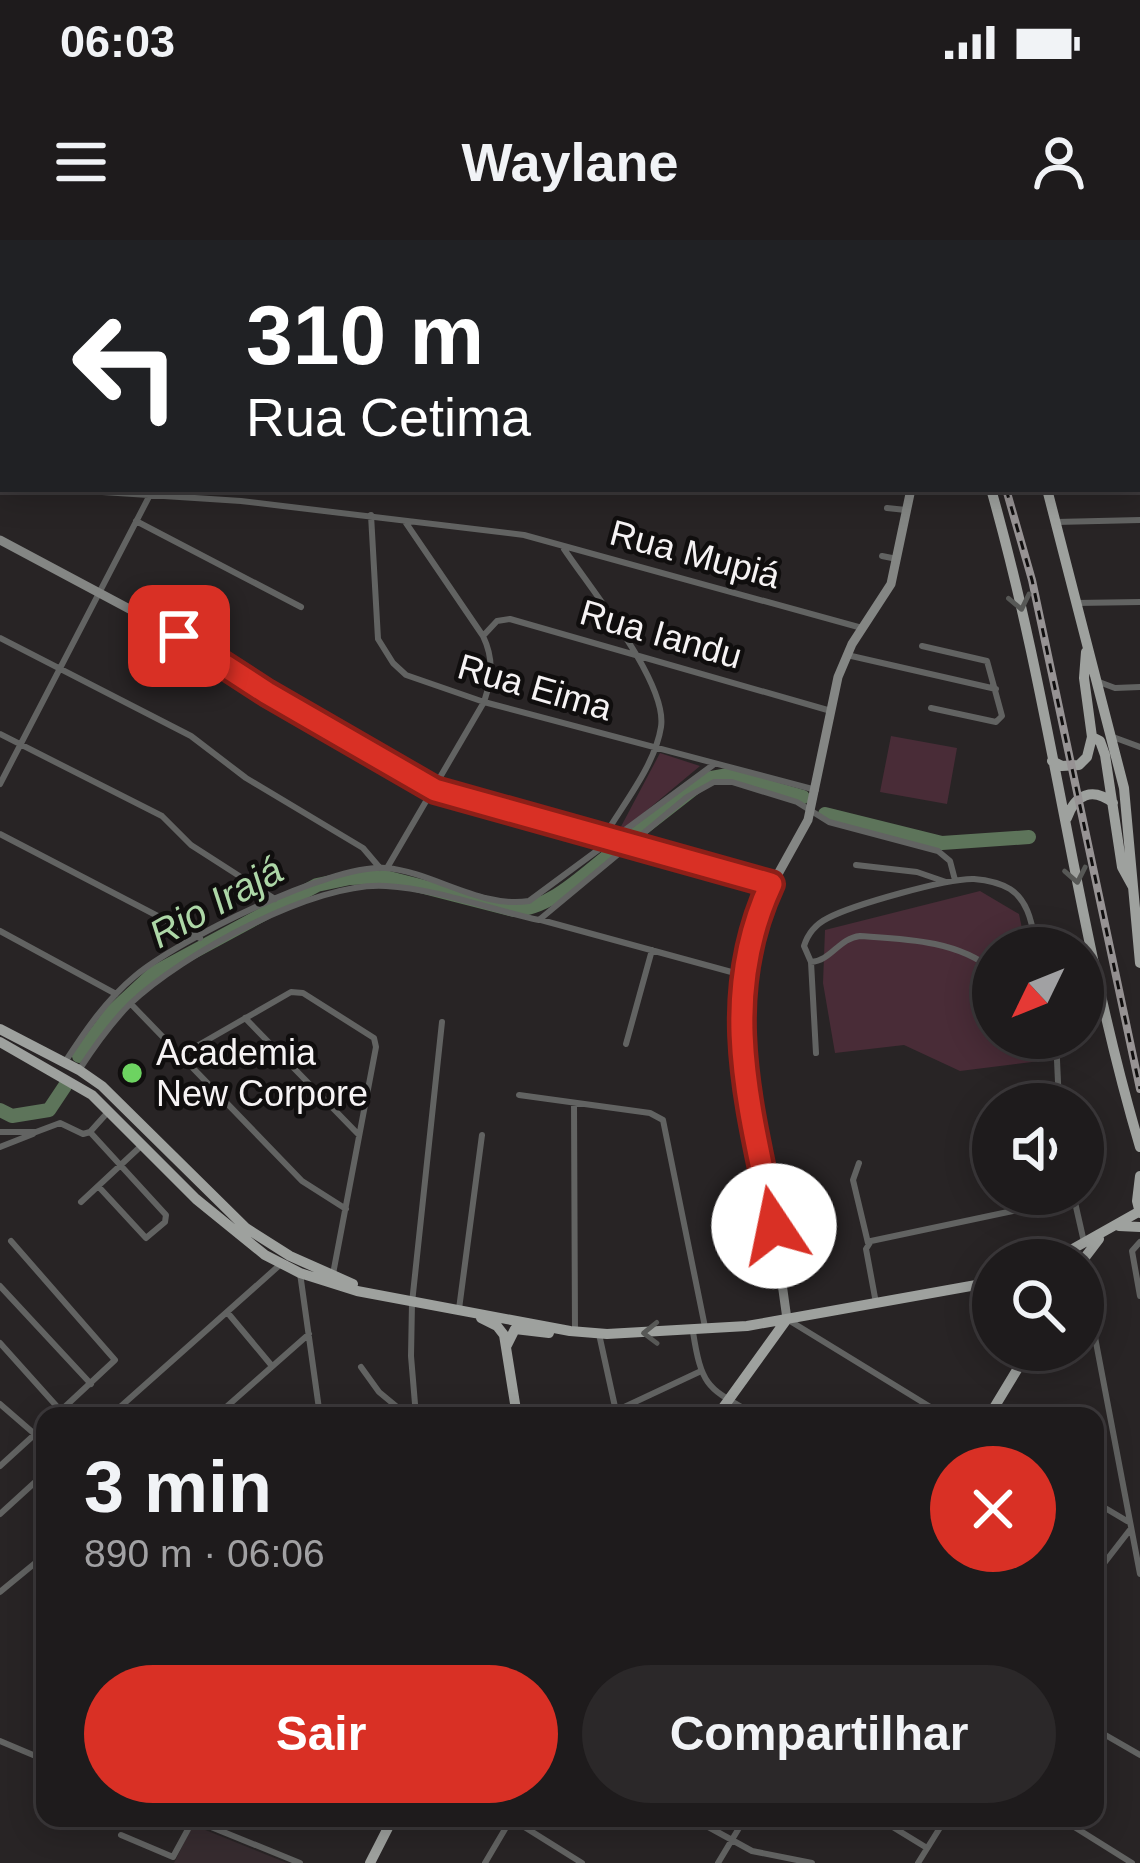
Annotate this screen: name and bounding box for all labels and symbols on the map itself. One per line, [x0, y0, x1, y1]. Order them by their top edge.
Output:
street label: Rua Mupiá [606, 512, 785, 597]
pin [128, 585, 230, 687]
street label: Rua Iandu [575, 591, 747, 677]
one-way arrow [1007, 592, 1032, 612]
street label: Rua Eima [453, 646, 618, 729]
water label: Rio Irajá [142, 848, 290, 956]
one-way arrow [1062, 865, 1088, 885]
north arrow [972, 927, 1104, 1059]
place label: Academia New Corpore [156, 1032, 368, 1114]
marker: Academia New Corpore [119, 1060, 145, 1086]
position arrow [711, 1163, 837, 1289]
one-way arrow [641, 1319, 660, 1345]

